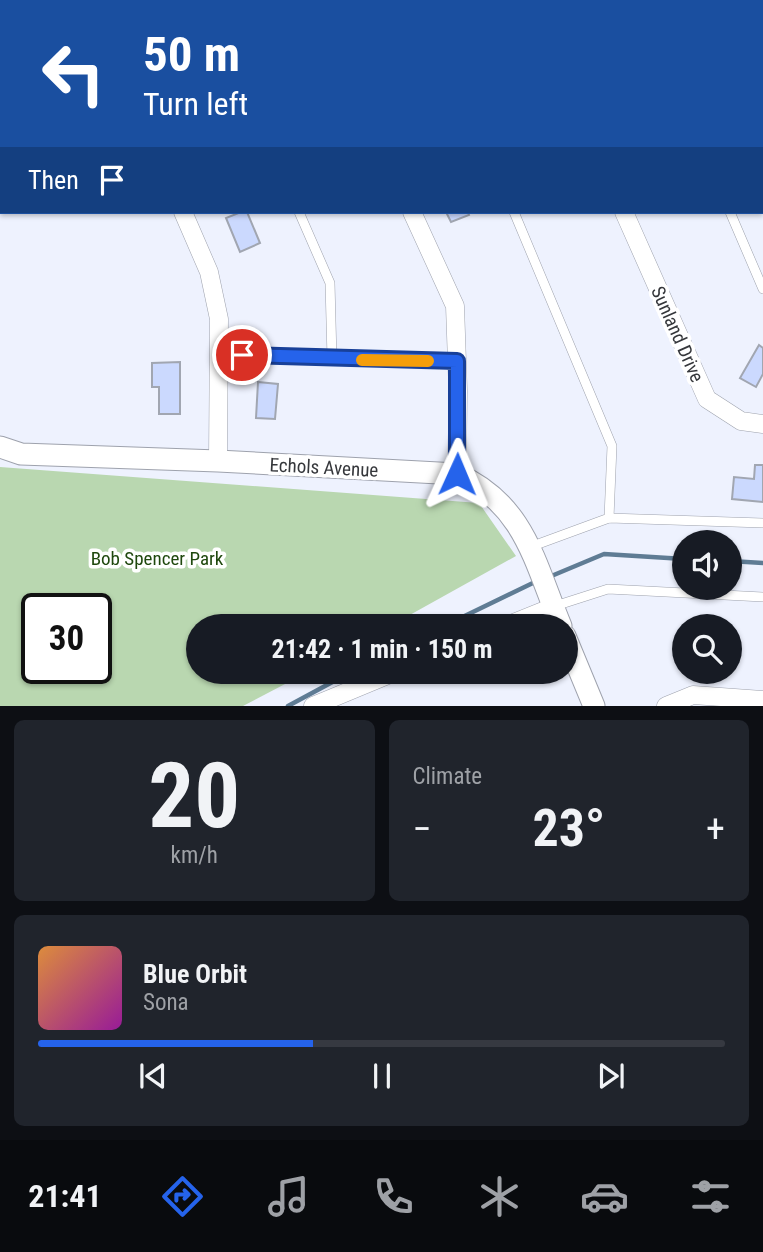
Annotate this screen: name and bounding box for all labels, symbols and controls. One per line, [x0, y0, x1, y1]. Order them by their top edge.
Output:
text: 50 m [143, 26, 240, 83]
icon: left [28, 28, 119, 119]
text: Turn left [143, 85, 248, 123]
icon: arrive [93, 161, 131, 199]
text: Then [28, 165, 79, 195]
street label: Sunland Drive [646, 283, 709, 386]
pin [212, 325, 272, 385]
icon: arrive [223, 336, 261, 374]
position arrow [420, 437, 494, 511]
street label: Echols Avenue [269, 453, 379, 482]
map controls [672, 530, 742, 684]
button: sound [672, 530, 742, 600]
park label: Bob Spencer Park [91, 547, 224, 570]
speed limit sign: 30 [21, 593, 112, 684]
button: search [672, 614, 742, 684]
text: 21:42 · 1 min · 150 m [272, 634, 492, 664]
text: 20 [148, 743, 240, 849]
text: Climate [413, 763, 482, 790]
text: 23° [532, 798, 605, 859]
text: − [413, 807, 432, 851]
text: + [706, 807, 725, 851]
text: km/h [171, 842, 218, 869]
text: Blue Orbit [143, 959, 247, 989]
text: Sona [143, 989, 189, 1016]
icon: previous [134, 1057, 172, 1095]
icon: pause [363, 1057, 401, 1095]
icon: next [592, 1057, 630, 1095]
icon: directions [158, 1172, 207, 1221]
icon: music [264, 1172, 313, 1221]
icon: phone [369, 1172, 418, 1221]
icon: climate [475, 1172, 524, 1221]
icon: car [580, 1172, 629, 1221]
icon: filters [686, 1172, 735, 1221]
text: 21:41 [28, 1177, 102, 1215]

